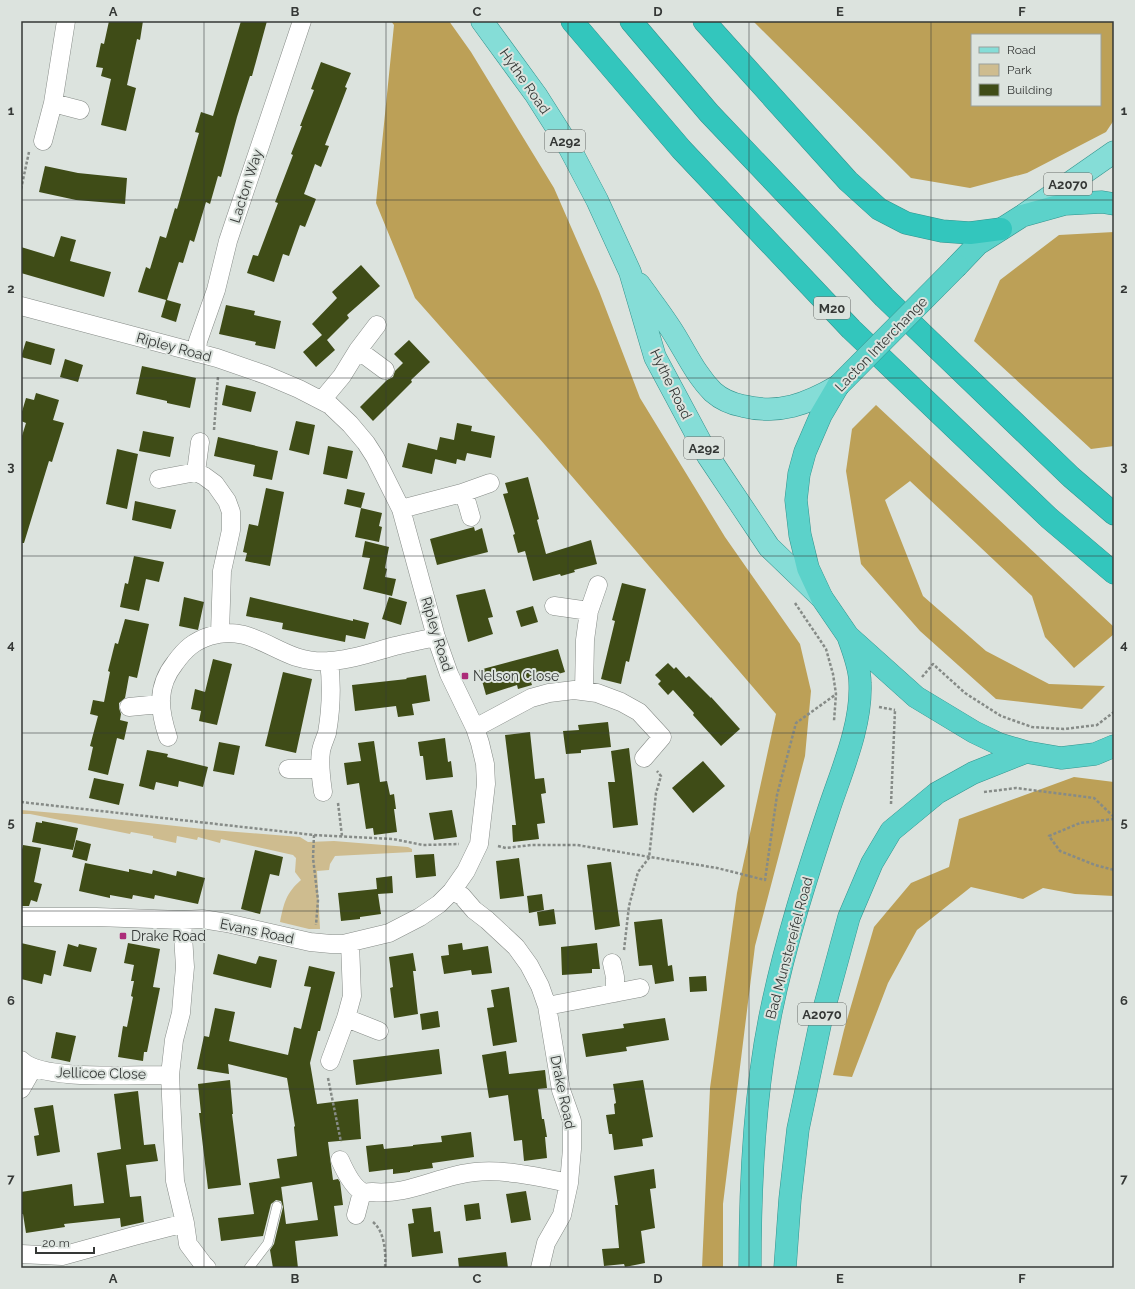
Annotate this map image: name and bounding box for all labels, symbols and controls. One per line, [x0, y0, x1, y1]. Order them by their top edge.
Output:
text: A [109, 4, 118, 19]
text: B [291, 4, 300, 19]
text: C [473, 4, 482, 19]
text: D [653, 4, 663, 19]
text: E [836, 4, 844, 19]
text: F [1018, 4, 1026, 19]
legend [971, 34, 1101, 106]
text: Road [1007, 43, 1036, 57]
street label: Hythe Road [497, 45, 553, 117]
text: Park [1007, 63, 1032, 77]
text: Building [1007, 83, 1053, 97]
text: 1 [8, 103, 15, 118]
text: 1 [1121, 103, 1128, 118]
road number: A292 [545, 130, 585, 152]
street label: Lacton Way [227, 147, 266, 225]
road number: A2070 [1044, 173, 1092, 195]
text: 2 [7, 281, 15, 296]
text: 2 [1120, 281, 1128, 296]
street label: Lacton Interchange [832, 293, 930, 395]
road number: M20 [814, 297, 850, 319]
street label: Ripley Road [135, 329, 213, 365]
street label: Hythe Road [647, 346, 695, 422]
road number: A292 [684, 437, 724, 459]
text: 3 [7, 459, 15, 474]
text: 3 [1120, 459, 1128, 474]
street label: Ripley Road [418, 595, 456, 673]
text: 4 [7, 637, 15, 652]
text: 4 [1120, 637, 1128, 652]
place label: Nelson Close [473, 668, 559, 684]
marker: Nelson Close [460, 671, 470, 681]
text: 5 [7, 815, 15, 830]
text: 5 [1120, 815, 1128, 830]
street label: Bad Munstereifel Road [762, 875, 816, 1021]
street label: Evans Road [219, 915, 295, 947]
place label: Drake Road [131, 928, 206, 944]
marker: Drake Road [118, 931, 128, 941]
text: 6 [7, 993, 15, 1008]
text: 6 [1120, 993, 1128, 1008]
road number: A2070 [798, 1003, 846, 1025]
street label: Drake Road [547, 1054, 579, 1130]
street label: Jellicoe Close [56, 1064, 146, 1082]
text: 7 [7, 1171, 15, 1186]
text: 7 [1120, 1171, 1128, 1186]
scale bar [36, 1229, 94, 1255]
text: 20 m [42, 1236, 70, 1250]
text: A [109, 1271, 118, 1286]
text: B [291, 1271, 300, 1286]
text: C [473, 1271, 482, 1286]
text: D [653, 1271, 663, 1286]
text: E [836, 1271, 844, 1286]
text: F [1018, 1271, 1026, 1286]

